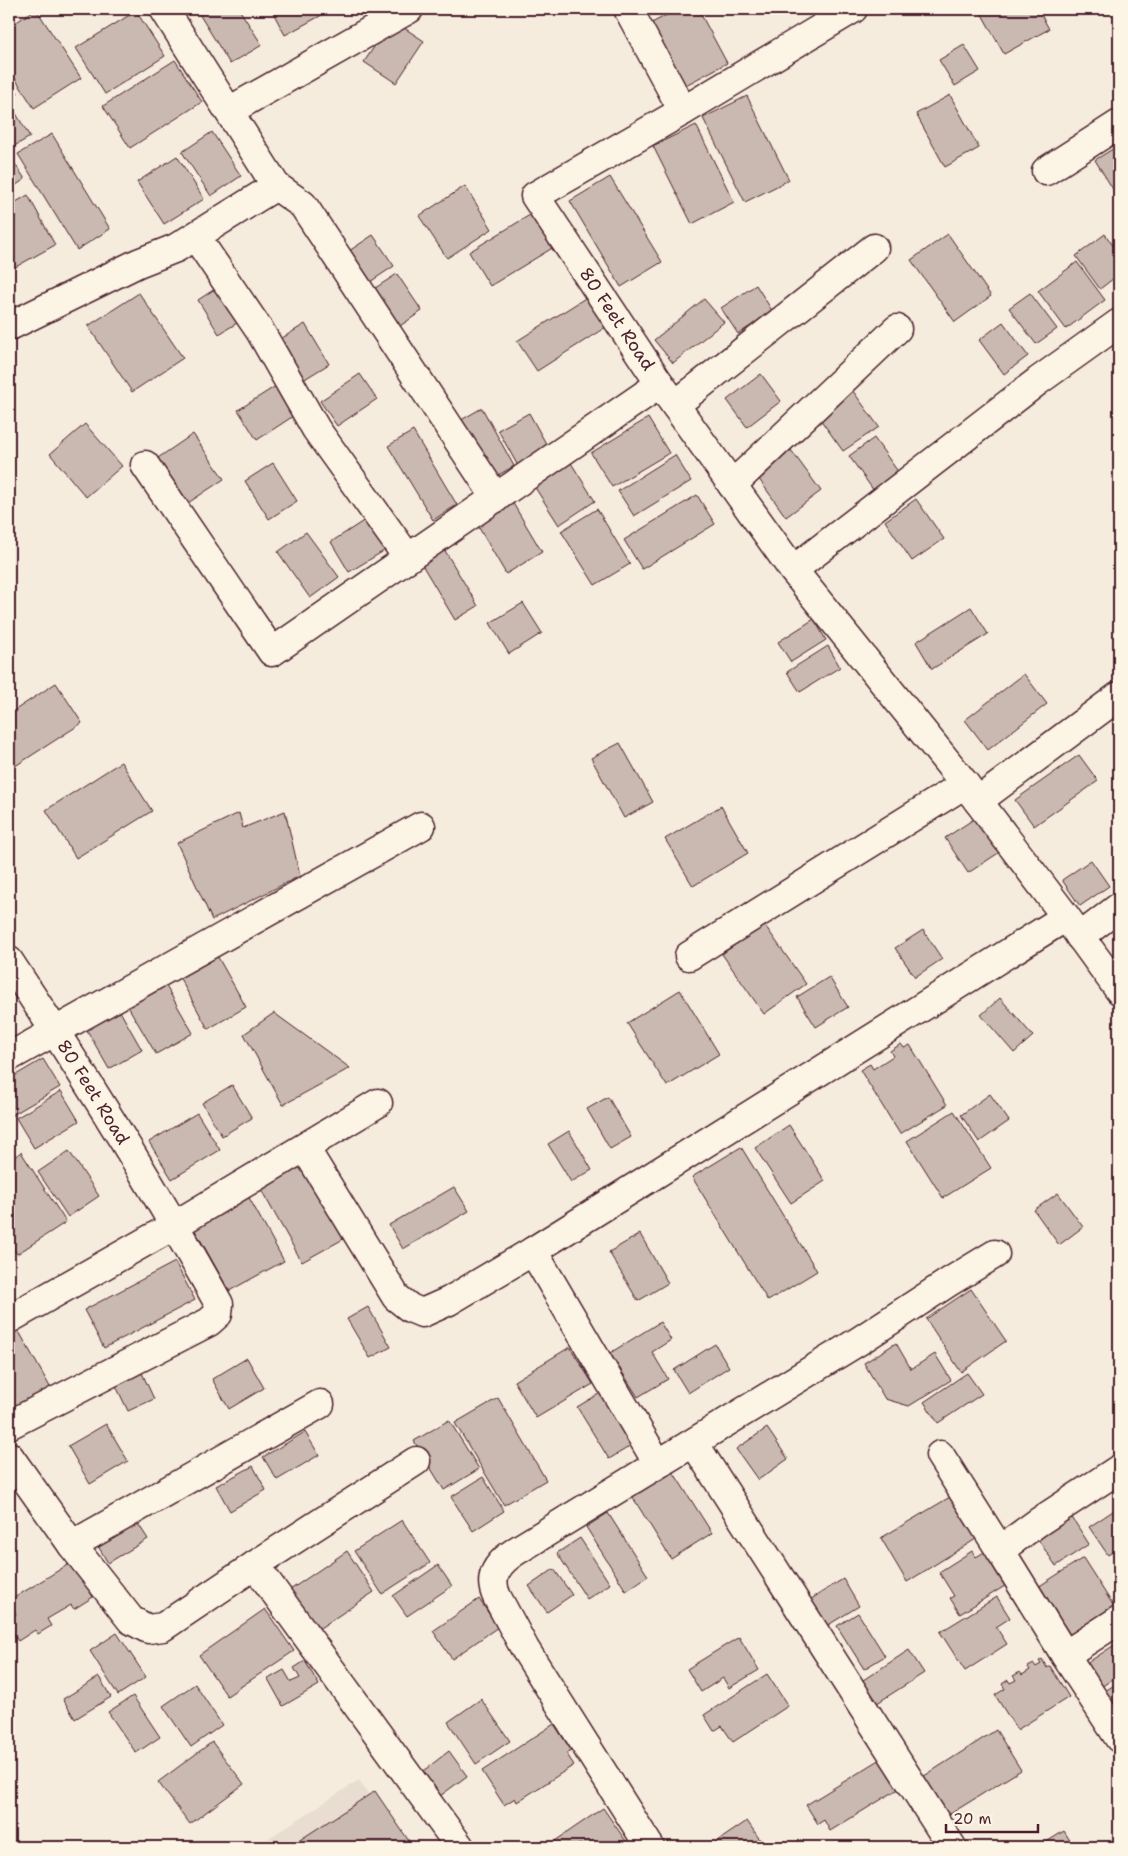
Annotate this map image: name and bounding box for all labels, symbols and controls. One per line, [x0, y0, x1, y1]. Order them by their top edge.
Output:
street label: 80 Feet Road [574, 263, 660, 375]
street label: 80 Feet Road [51, 1035, 135, 1149]
scale bar [946, 1801, 1038, 1833]
text: 20 m [953, 1809, 992, 1829]

